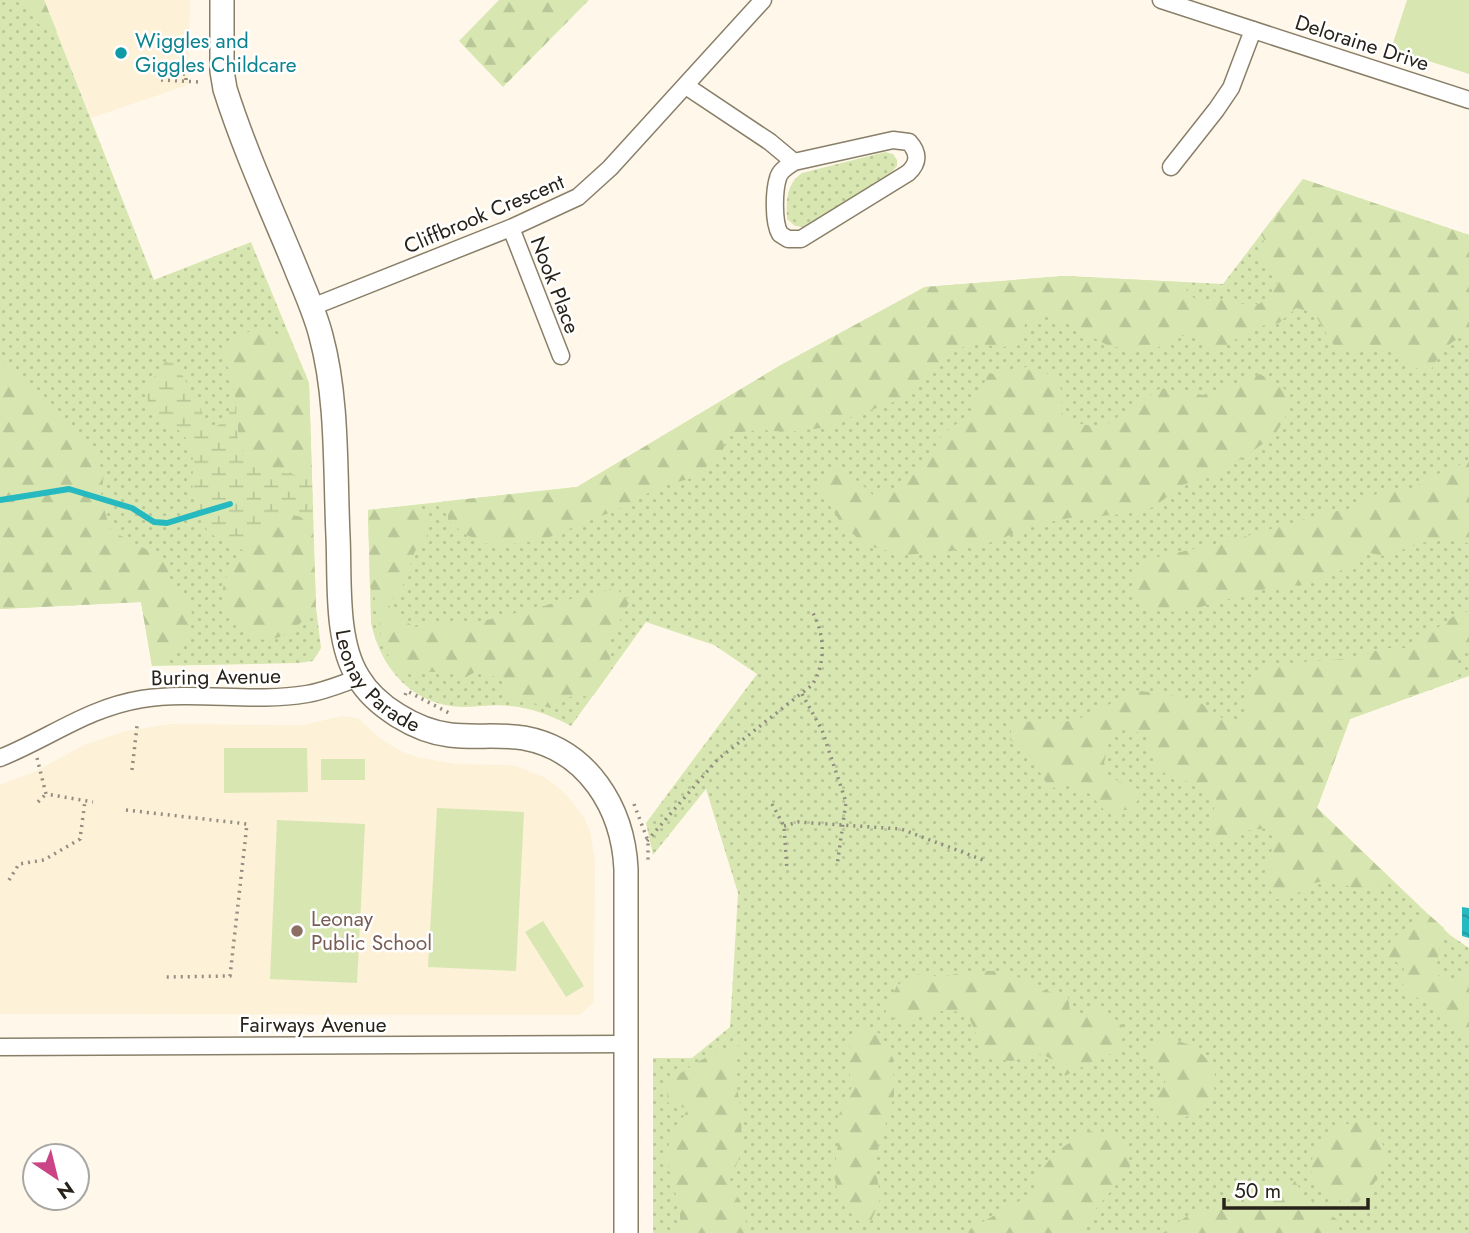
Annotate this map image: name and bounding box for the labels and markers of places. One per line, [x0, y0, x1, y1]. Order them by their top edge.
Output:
place label: Wiggles and Giggles Childcare [135, 26, 297, 80]
marker: Wiggles and Giggles Childcare [113, 45, 129, 61]
place label: Leonay Public School [311, 904, 432, 958]
marker: Leonay Public School [289, 923, 305, 939]

